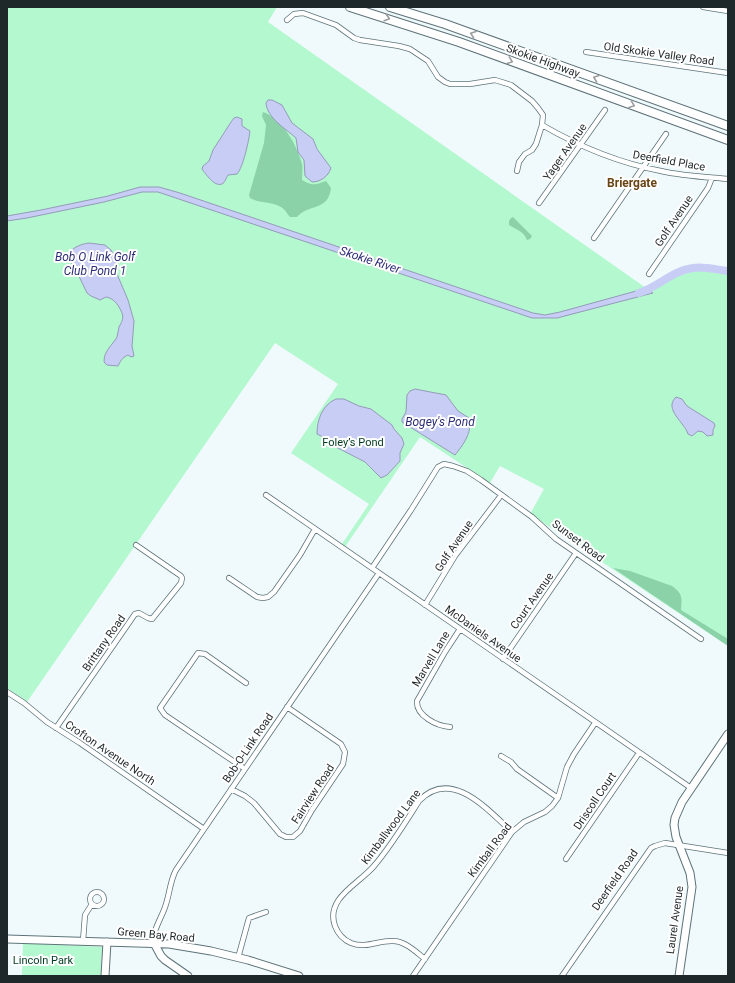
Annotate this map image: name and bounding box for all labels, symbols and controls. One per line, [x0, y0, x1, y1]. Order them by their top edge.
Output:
one-way arrow [383, 13, 390, 22]
one-way arrow [470, 31, 477, 39]
street label: Old Skokie Valley Road [603, 40, 715, 68]
street label: Skokie Highway [504, 42, 582, 81]
one-way arrow [506, 56, 513, 64]
one-way arrow [592, 75, 599, 83]
one-way arrow [628, 100, 635, 108]
street label: Yager Avenue [541, 121, 590, 183]
street label: Deerfield Place [632, 148, 706, 174]
district label: Briergate [607, 176, 657, 190]
street label: Golf Avenue [652, 193, 696, 249]
water label: Skokie River [338, 244, 403, 277]
water label: Bob O Link Golf Club Pond 1 [55, 250, 136, 278]
water label: Bogey's Pond [405, 415, 475, 429]
park label: Foley’s Pond [322, 436, 384, 449]
street label: Sunset Road [549, 517, 607, 565]
street label: Golf Avenue [432, 518, 476, 574]
street label: Court Avenue [508, 570, 556, 632]
street label: McDaniels Avenue [442, 603, 524, 665]
street label: Brittany Road [80, 612, 128, 674]
street label: Marvell Lane [409, 629, 453, 689]
street label: Bob-O-Link Road [220, 711, 276, 785]
street label: Crofton Avenue North [62, 718, 158, 788]
street label: Fairview Road [289, 762, 337, 826]
street label: Driscoll Court [571, 769, 619, 832]
street label: Kimballwood Lane [359, 787, 423, 867]
street label: Kimball Road [465, 820, 515, 880]
street label: Deerfield Road [589, 847, 641, 913]
street label: Laurel Avenue [664, 885, 686, 955]
street label: Green Bay Road [117, 925, 195, 945]
park label: Lincoln Park [13, 954, 74, 967]

